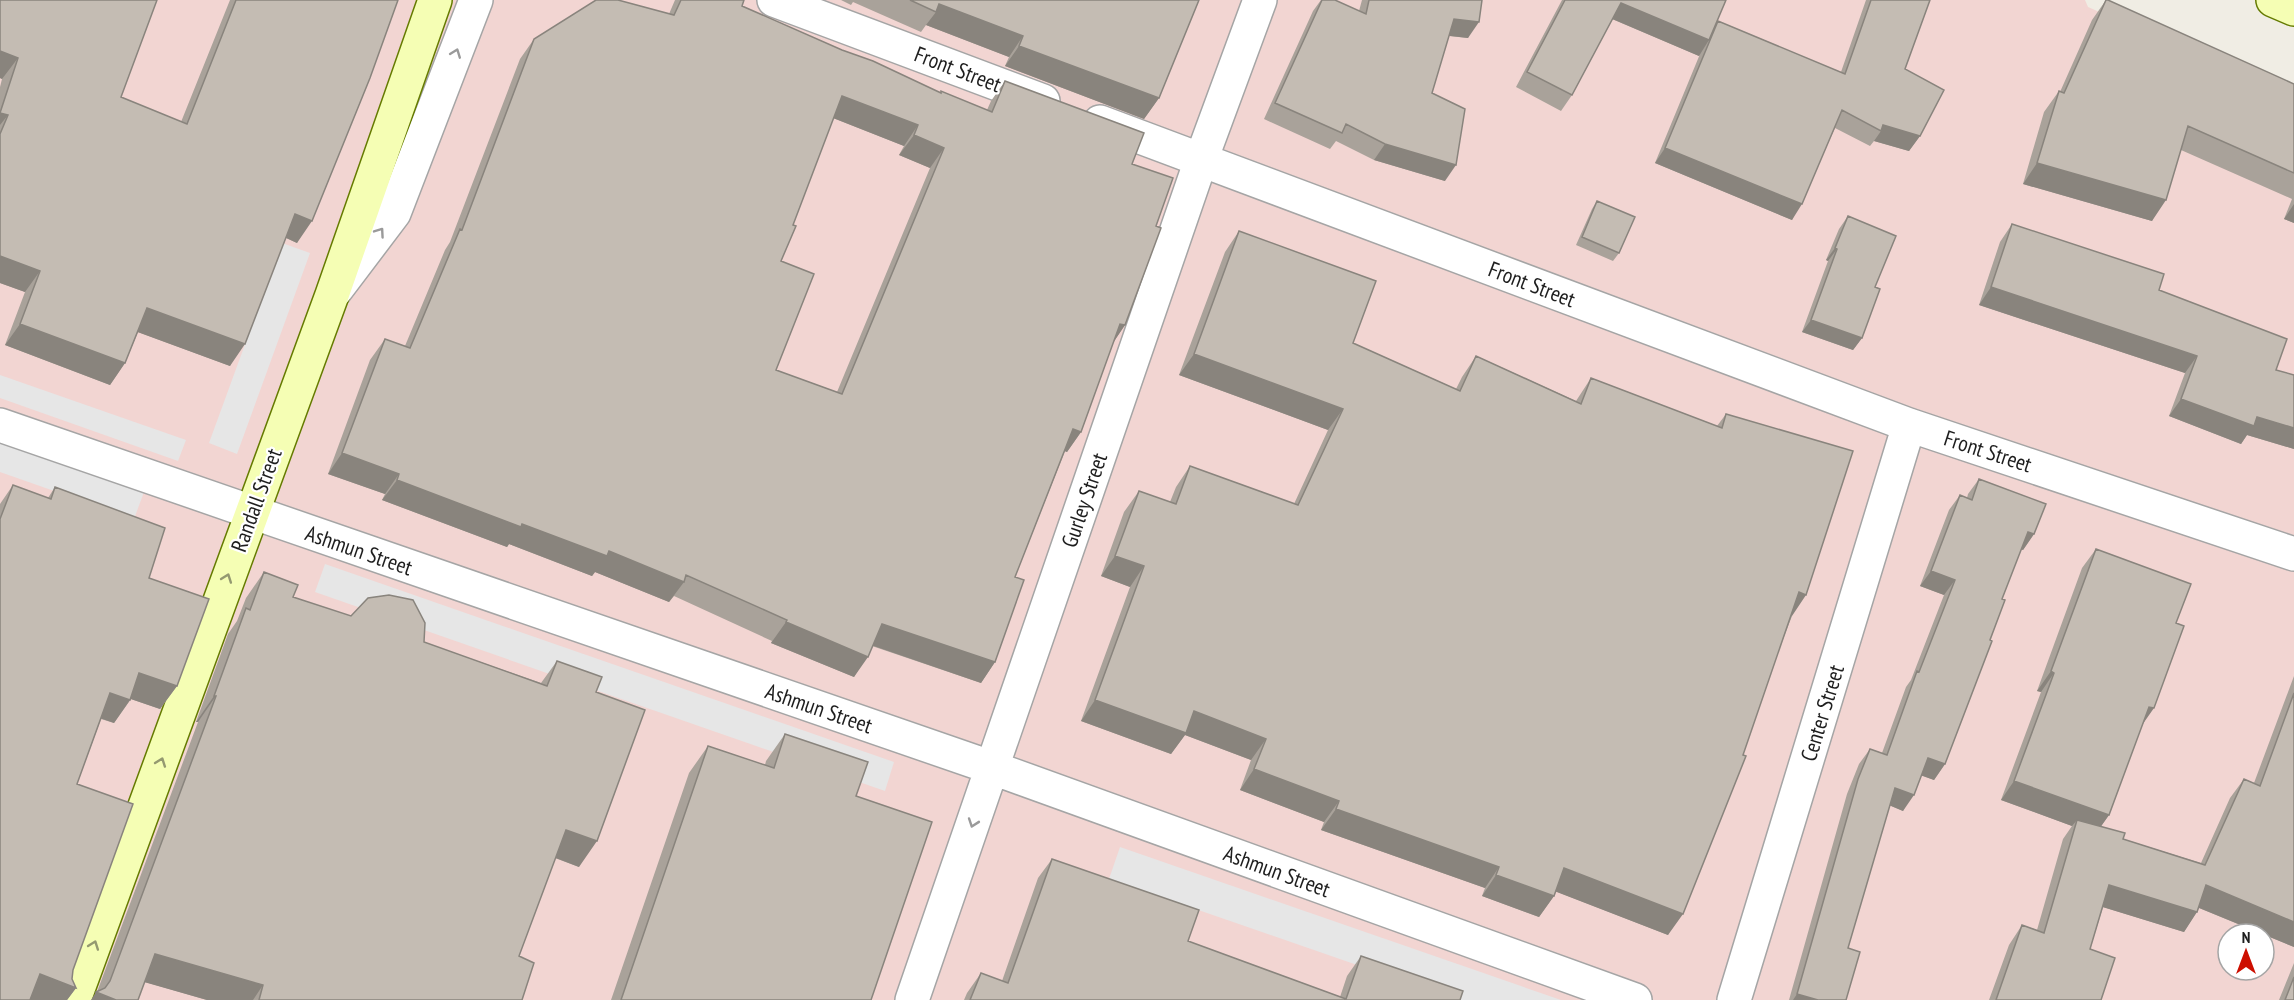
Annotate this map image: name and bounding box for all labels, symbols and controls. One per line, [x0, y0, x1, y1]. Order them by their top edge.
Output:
street label: Front Street [911, 40, 1005, 98]
one-way arrow [449, 48, 461, 59]
one-way arrow [373, 227, 384, 238]
street label: Front Street [1485, 255, 1579, 313]
street label: Front Street [1941, 424, 2035, 478]
street label: Randall Street [224, 445, 288, 555]
street label: Gurley Street [1055, 449, 1113, 551]
street label: Ashmun Street [302, 519, 416, 581]
one-way arrow [220, 574, 233, 584]
street label: Center Street [1794, 661, 1850, 765]
street label: Ashmun Street [762, 677, 876, 739]
one-way arrow [153, 757, 166, 768]
one-way arrow [968, 817, 981, 828]
street label: Ashmun Street [1220, 839, 1334, 903]
north arrow [2216, 922, 2276, 982]
text: N [2242, 927, 2250, 947]
one-way arrow [87, 940, 100, 951]

